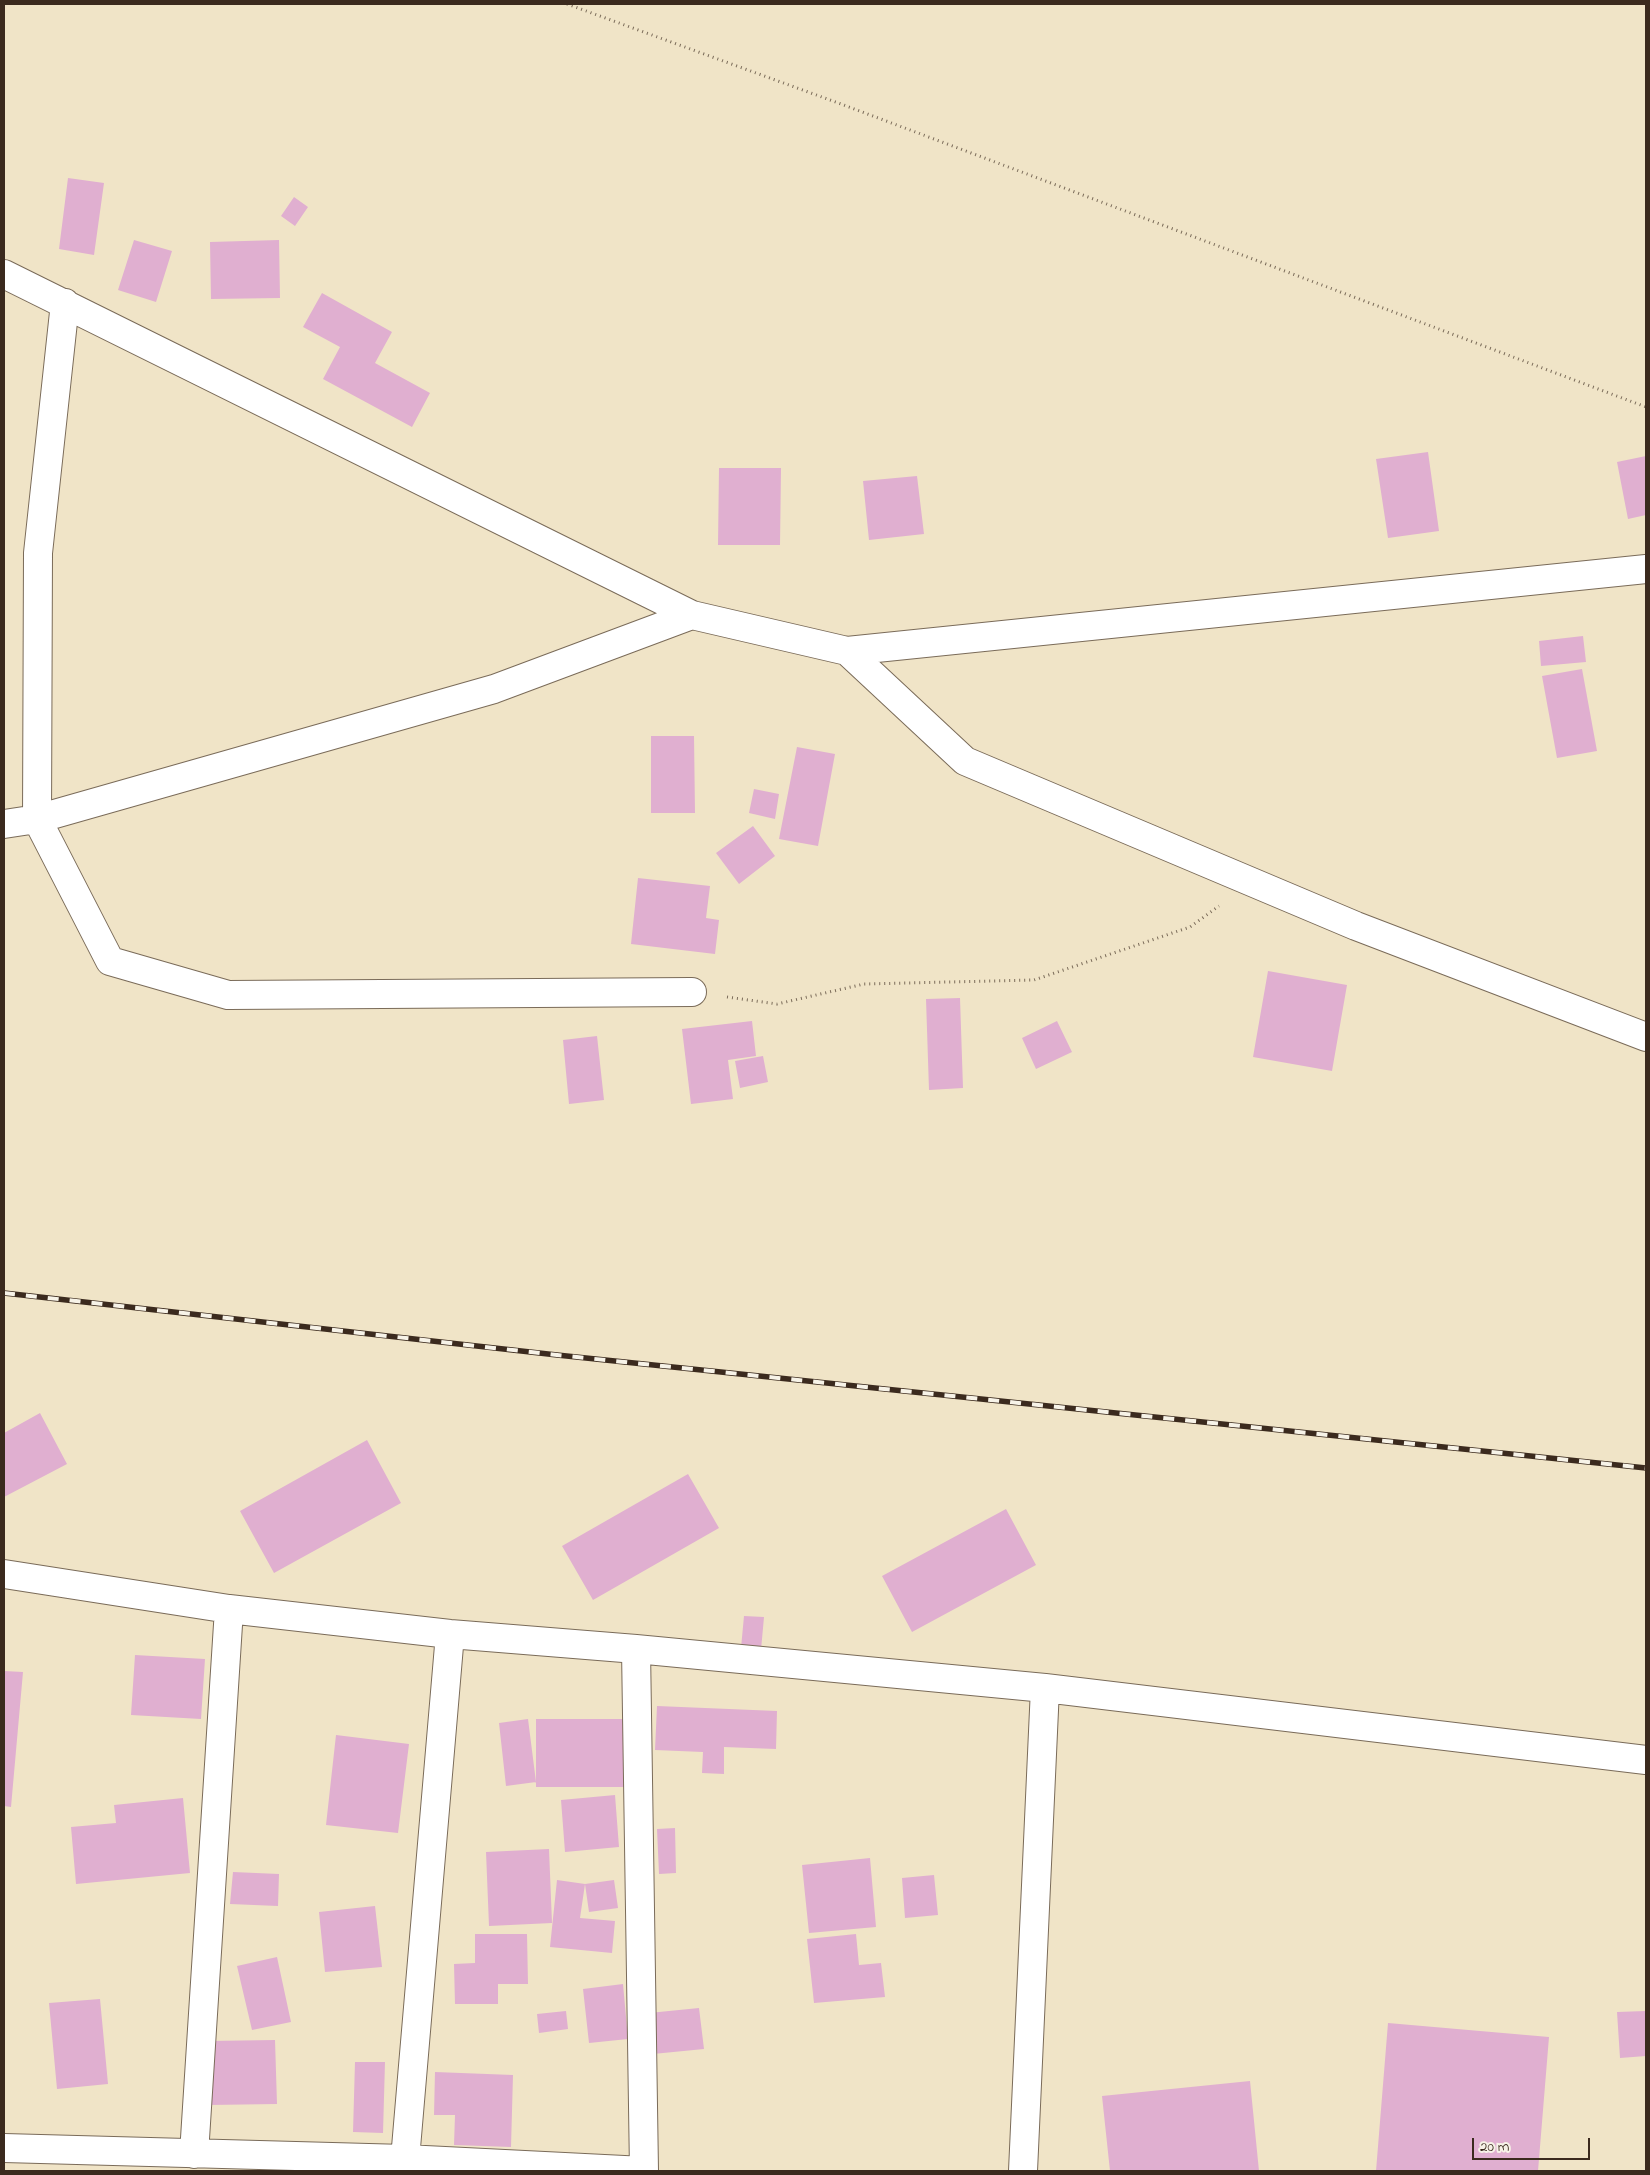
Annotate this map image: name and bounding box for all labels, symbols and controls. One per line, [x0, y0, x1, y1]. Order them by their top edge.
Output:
scale bar [1475, 2128, 1592, 2160]
text: 20 m [1480, 2136, 1509, 2158]

